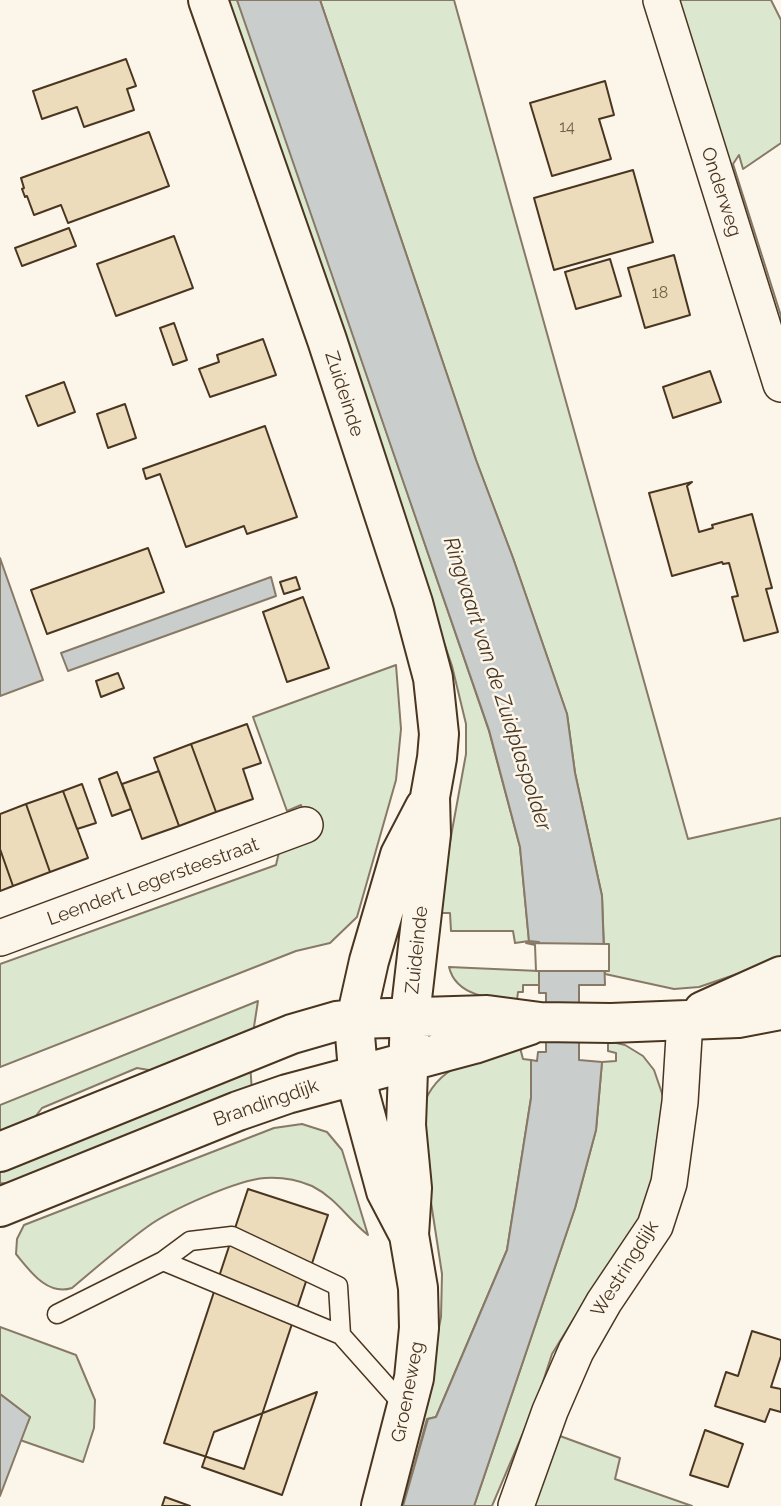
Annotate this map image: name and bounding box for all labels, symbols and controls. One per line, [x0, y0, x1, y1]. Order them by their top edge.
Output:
house number: 14 [559, 117, 575, 137]
street label: Onderweg [696, 144, 746, 240]
house number: 18 [652, 283, 668, 303]
street label: Zuideinde [320, 348, 368, 440]
water label: Ringvaart van de Zuidplaspolder [438, 534, 556, 834]
street label: Leendert Legersteestraat [44, 833, 262, 931]
street label: Zuideinde [401, 905, 433, 995]
street label: Brandingdijk [210, 1074, 322, 1132]
street label: Westringdijk [586, 1217, 664, 1321]
street label: Groeneweg [387, 1340, 429, 1444]

